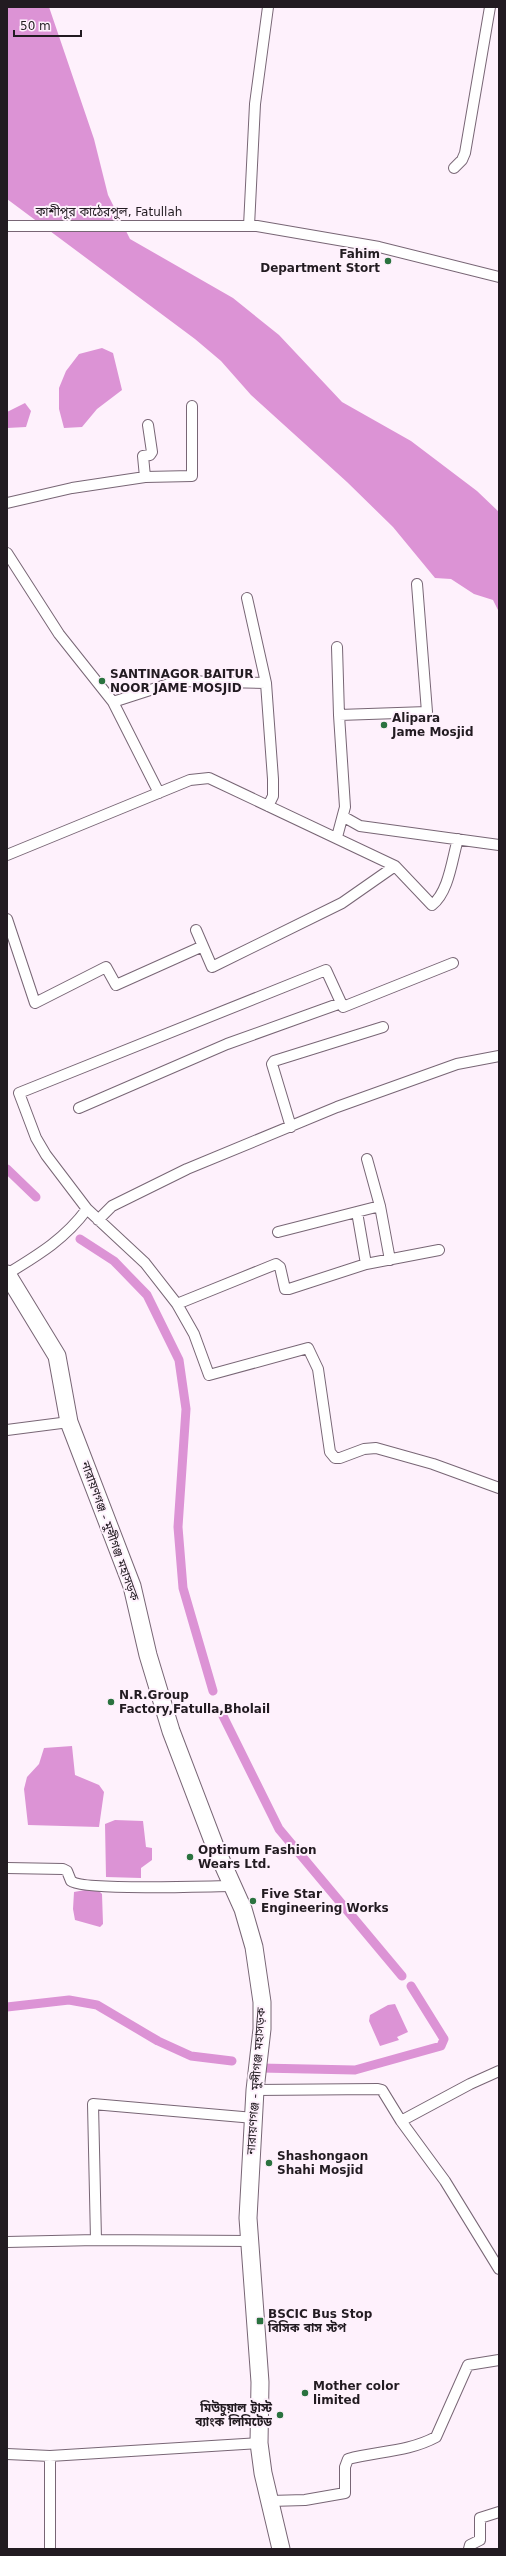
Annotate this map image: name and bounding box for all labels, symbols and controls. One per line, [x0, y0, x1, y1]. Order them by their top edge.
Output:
scale bar [14, 12, 81, 38]
text: 50 m [20, 19, 51, 33]
street label: কাশীপুর কাঠেরপুল, Fatullah [35, 204, 182, 220]
place label: Fahim Department Stort [260, 247, 380, 275]
marker: Fahim Department Stort [383, 256, 393, 266]
place label: SANTINAGOR BAITUR NOOR JAME MOSJID [110, 667, 254, 695]
marker: SANTINAGOR BAITUR NOOR JAME MOSJID [97, 676, 107, 686]
place label: Alipara Jame Mosjid [391, 711, 474, 739]
marker: Alipara Jame Mosjid [379, 720, 389, 730]
street label: নারায়ণগঞ্জ - মুন্সীগঞ্জ মহাসড়ক [77, 1458, 143, 1603]
place label: N.R.Group Factory,Fatulla,Bholail [119, 1688, 270, 1716]
marker: N.R.Group Factory,Fatulla,Bholail [106, 1697, 116, 1707]
place label: Optimum Fashion Wears Ltd. [198, 1843, 317, 1871]
marker: Optimum Fashion Wears Ltd. [185, 1852, 195, 1862]
place label: Five Star Engineering Works [261, 1887, 389, 1915]
marker: Five Star Engineering Works [248, 1896, 258, 1906]
street label: নারায়ণগঞ্জ - মুন্সীগঞ্জ মহাসড়ক [243, 2007, 269, 2156]
place label: Shashongaon Shahi Mosjid [277, 2149, 368, 2177]
marker: Shashongaon Shahi Mosjid [264, 2158, 274, 2168]
place label: BSCIC Bus Stop বিসিক বাস স্টপ [267, 2307, 373, 2335]
marker: BSCIC Bus Stop বিসিক বাস স্টপ [255, 2316, 265, 2326]
place label: Mother color limited [313, 2379, 399, 2407]
marker: Mother color limited [300, 2388, 310, 2398]
place label: মিউচুয়াল ট্রাস্ট ব্যাংক লিমিটেড [194, 2400, 273, 2429]
marker: মিউচুয়াল ট্রাস্ট ব্যাংক লিমিটেড [275, 2410, 285, 2420]

